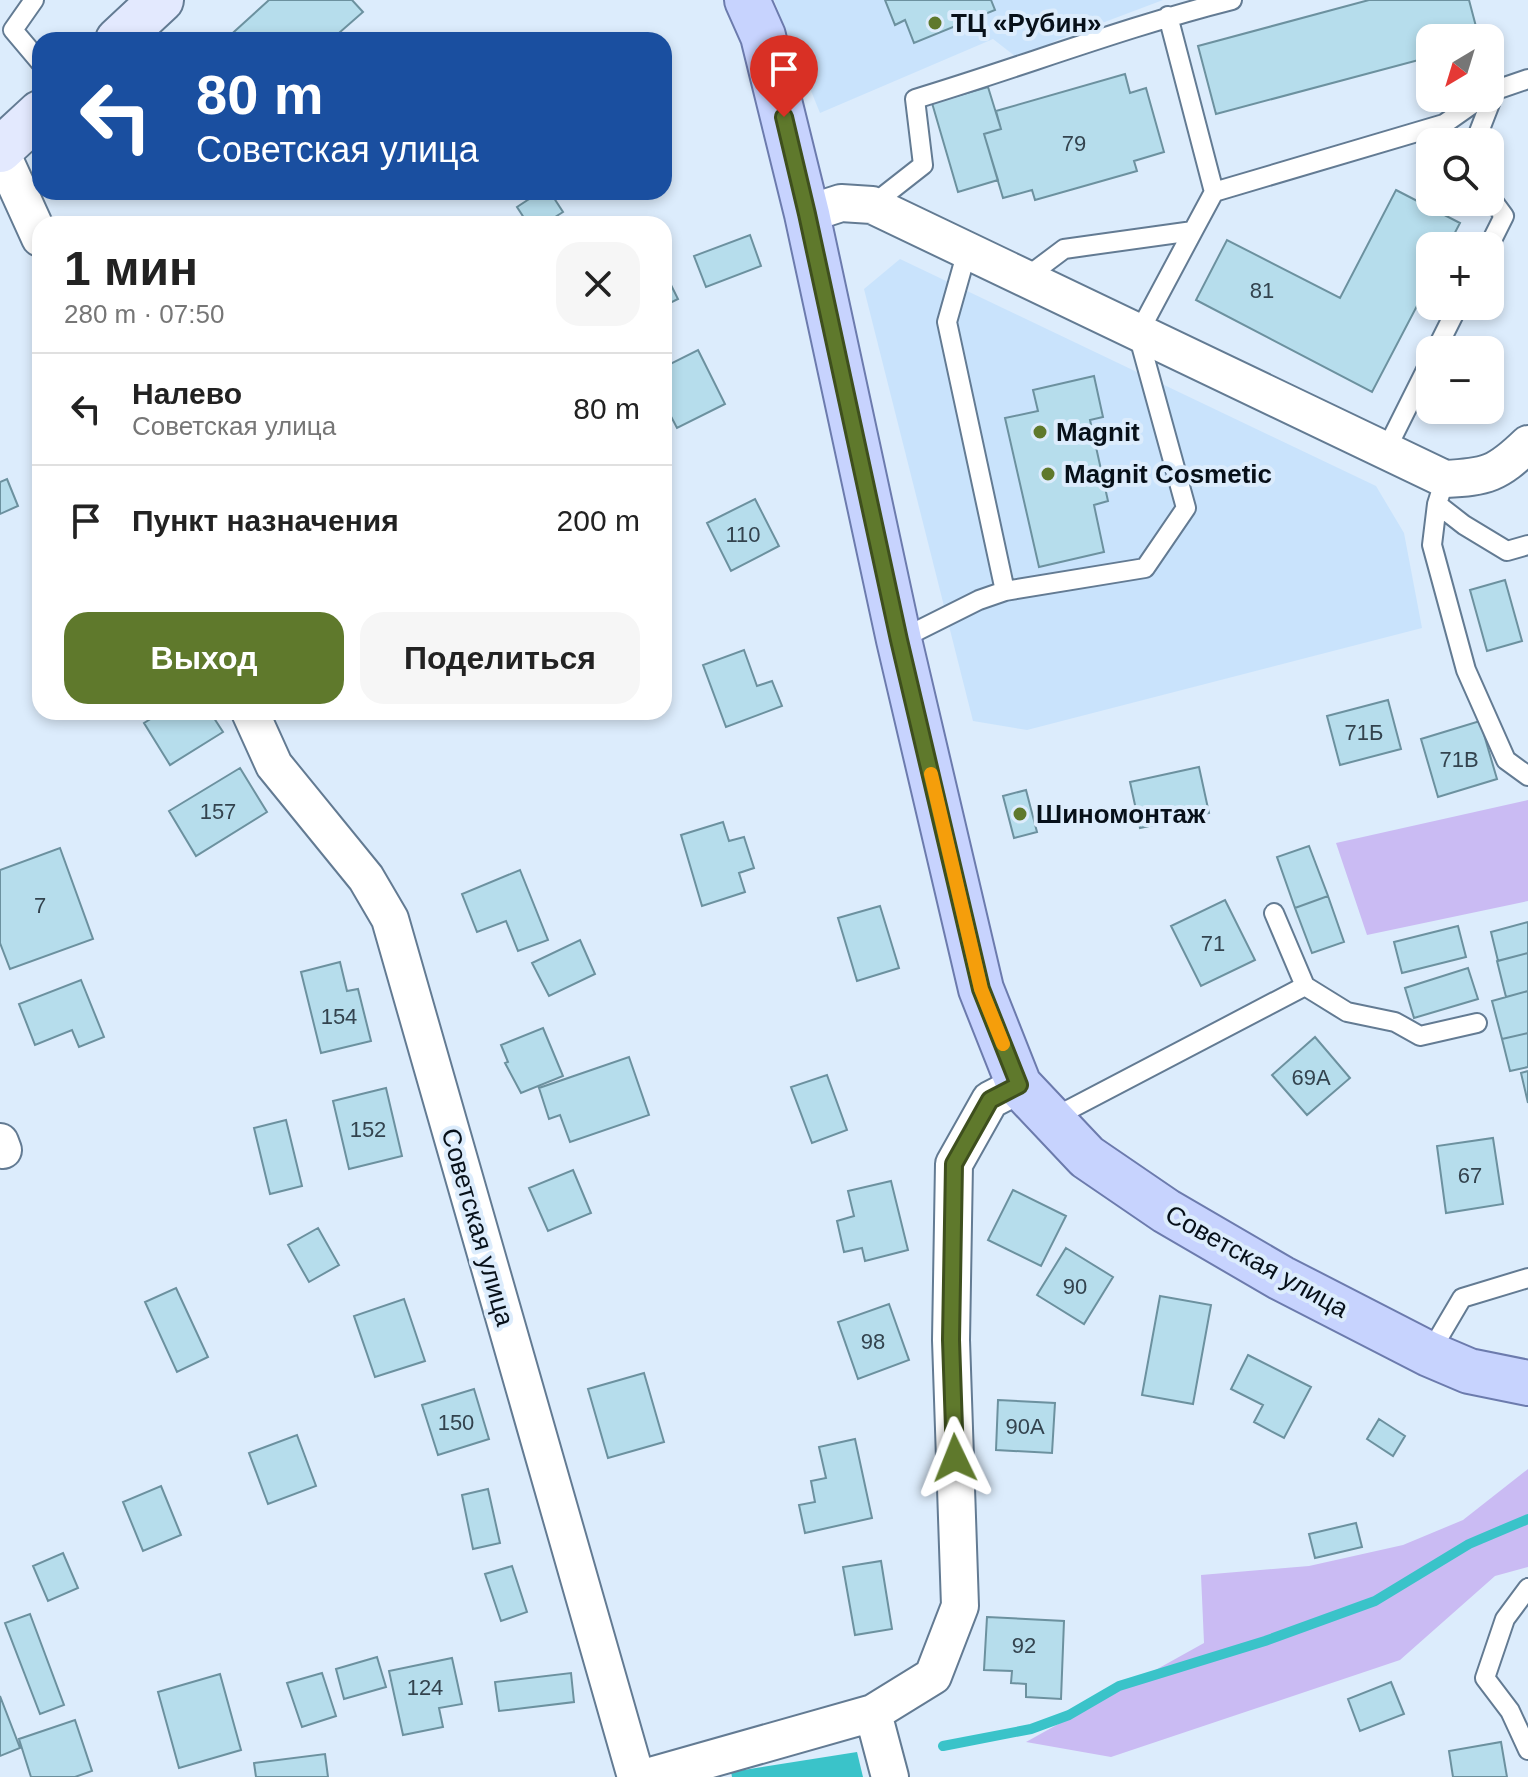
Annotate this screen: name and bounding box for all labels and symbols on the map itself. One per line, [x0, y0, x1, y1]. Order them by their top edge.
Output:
place label: ТЦ «Рубин» [951, 8, 1102, 38]
marker: ТЦ «Рубин» [926, 14, 944, 32]
north arrow [1416, 24, 1504, 112]
pin [750, 35, 818, 117]
house number: 79 [1062, 131, 1086, 156]
house number: 81 [1250, 278, 1274, 303]
place label: Magnit [1056, 417, 1140, 447]
marker: Magnit [1031, 423, 1049, 441]
place label: Magnit Cosmetic [1064, 459, 1272, 489]
marker: Magnit Cosmetic [1039, 465, 1057, 483]
house number: 110 [725, 522, 761, 547]
house number: 71Б [1345, 720, 1383, 745]
house number: 71В [1439, 747, 1479, 772]
house number: 157 [200, 799, 236, 824]
place label: Шиномонтаж [1036, 799, 1206, 829]
marker: Шиномонтаж [1011, 805, 1029, 823]
house number: 7 [34, 893, 46, 918]
house number: 71 [1201, 931, 1225, 956]
house number: 154 [321, 1004, 357, 1029]
house number: 69А [1291, 1065, 1331, 1090]
house number: 152 [350, 1117, 386, 1142]
street label: Советская улица [435, 1125, 521, 1330]
house number: 67 [1458, 1163, 1482, 1188]
street label: Советская улица [1160, 1198, 1354, 1324]
house number: 90 [1063, 1274, 1087, 1299]
house number: 98 [861, 1329, 885, 1354]
house number: 150 [438, 1410, 474, 1435]
house number: 90А [1005, 1414, 1045, 1439]
position arrow [913, 1416, 997, 1500]
house number: 92 [1012, 1633, 1036, 1658]
house number: 124 [407, 1675, 443, 1700]

